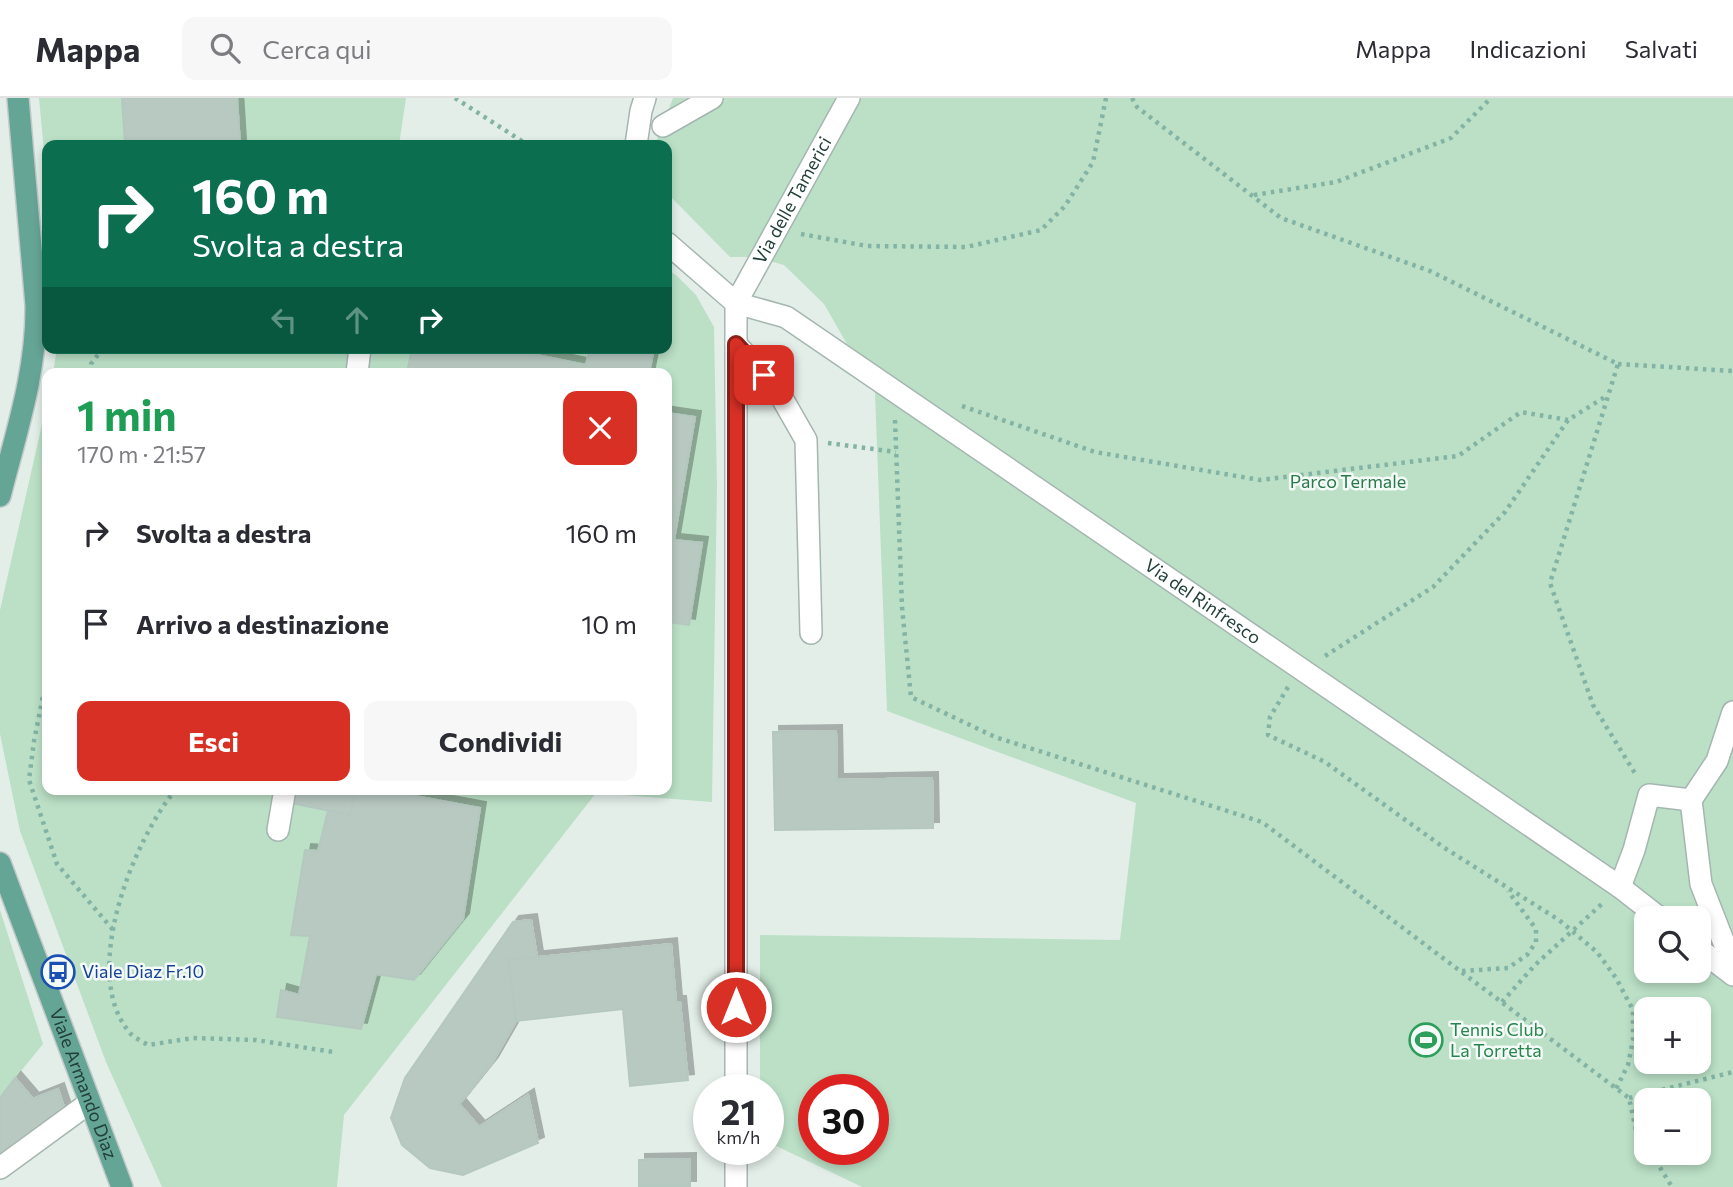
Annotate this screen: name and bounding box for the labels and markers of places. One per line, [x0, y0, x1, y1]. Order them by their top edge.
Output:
pin [734, 345, 794, 405]
bus stop icon: Viale Diaz Fr.10 [39, 953, 77, 991]
place label: Viale Diaz Fr.10 [82, 960, 204, 982]
place label: Tennis Club La Torretta [1450, 1018, 1544, 1061]
sports icon: Tennis Club La Torretta [1407, 1021, 1445, 1059]

